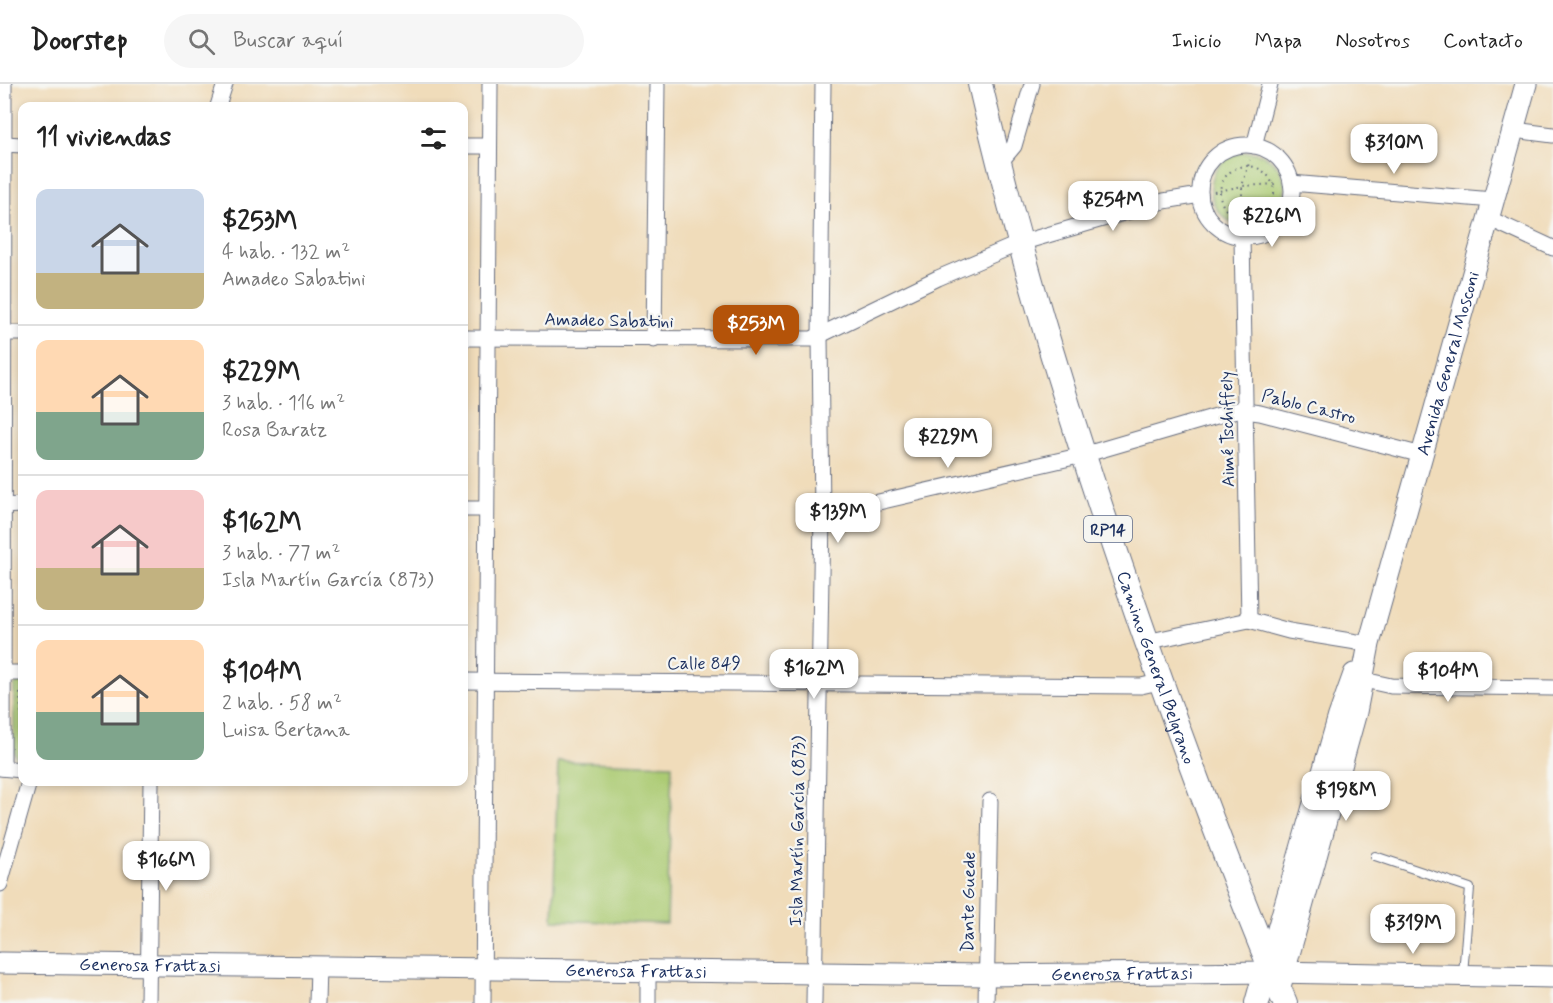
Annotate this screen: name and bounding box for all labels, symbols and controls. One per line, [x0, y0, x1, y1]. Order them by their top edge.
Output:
search box [164, 14, 584, 68]
text: Doorstep [30, 23, 128, 60]
icon: search [185, 25, 218, 58]
text: Buscar aquí [233, 27, 343, 55]
text: Inicio [1172, 27, 1222, 55]
text: Mapa [1255, 27, 1302, 55]
text: Nosotros [1335, 27, 1410, 55]
text: Contacto [1443, 27, 1523, 55]
text: 11 viviendas [36, 121, 171, 155]
icon: filters [417, 122, 450, 155]
pin: $310M [1352, 124, 1436, 175]
text: $310M [1365, 130, 1423, 157]
pin: $254M [1071, 181, 1155, 232]
text: $254M [1082, 187, 1144, 214]
pin: $226M [1230, 197, 1314, 248]
text: $226M [1242, 203, 1302, 230]
text: $253M [222, 205, 297, 239]
icon: home [84, 213, 156, 285]
text: 4 hab. · 132 m² [222, 239, 350, 266]
text: Amadeo Sabatini [222, 266, 366, 293]
street label: Avenida General Mosconi [1411, 269, 1486, 458]
pin: $253M [714, 305, 798, 356]
street label: Amadeo Sabatini [544, 308, 674, 334]
text: $253M [727, 311, 785, 338]
text: $229M [222, 356, 300, 390]
icon: home [84, 364, 156, 436]
street label: Aimé Tschiffely [1215, 371, 1241, 487]
street label: Pablo Castro [1259, 384, 1358, 430]
text: 3 hab. · 116 m² [222, 390, 345, 417]
text: Rosa Baratz [222, 417, 327, 444]
pin: $229M [906, 418, 990, 469]
text: $229M [918, 424, 978, 451]
pin: $139M [796, 493, 880, 544]
text: $139M [809, 499, 867, 526]
text: $162M [222, 506, 302, 540]
icon: home [84, 514, 156, 586]
road number: RP14 [1084, 516, 1132, 542]
text: 3 hab. · 77 m² [222, 540, 340, 567]
text: Isla Martín García (873) [222, 567, 434, 594]
street label: Camino General Belgrano [1110, 568, 1201, 768]
pin: $162M [772, 649, 856, 700]
street label: Calle 849 [667, 652, 741, 676]
pin: $104M [1406, 652, 1490, 703]
text: $162M [783, 655, 845, 682]
text: $104M [222, 656, 302, 690]
text: $104M [1417, 658, 1479, 685]
icon: home [84, 664, 156, 736]
text: 2 hab. · 58 m² [222, 690, 342, 717]
text: Luisa Bertana [222, 717, 350, 744]
street label: Isla Martín García (873) [784, 735, 812, 926]
pin: $198M [1304, 771, 1388, 822]
text: $198M [1316, 777, 1376, 804]
pin: $166M [124, 841, 208, 892]
text: $166M [137, 847, 195, 874]
street label: Dante Guede [956, 851, 982, 953]
pin: $319M [1371, 904, 1455, 955]
text: $319M [1384, 910, 1442, 937]
street label: Generosa Frattasi [79, 953, 221, 979]
street label: Generosa Frattasi [565, 959, 707, 985]
street label: Generosa Frattasi [1051, 962, 1193, 987]

